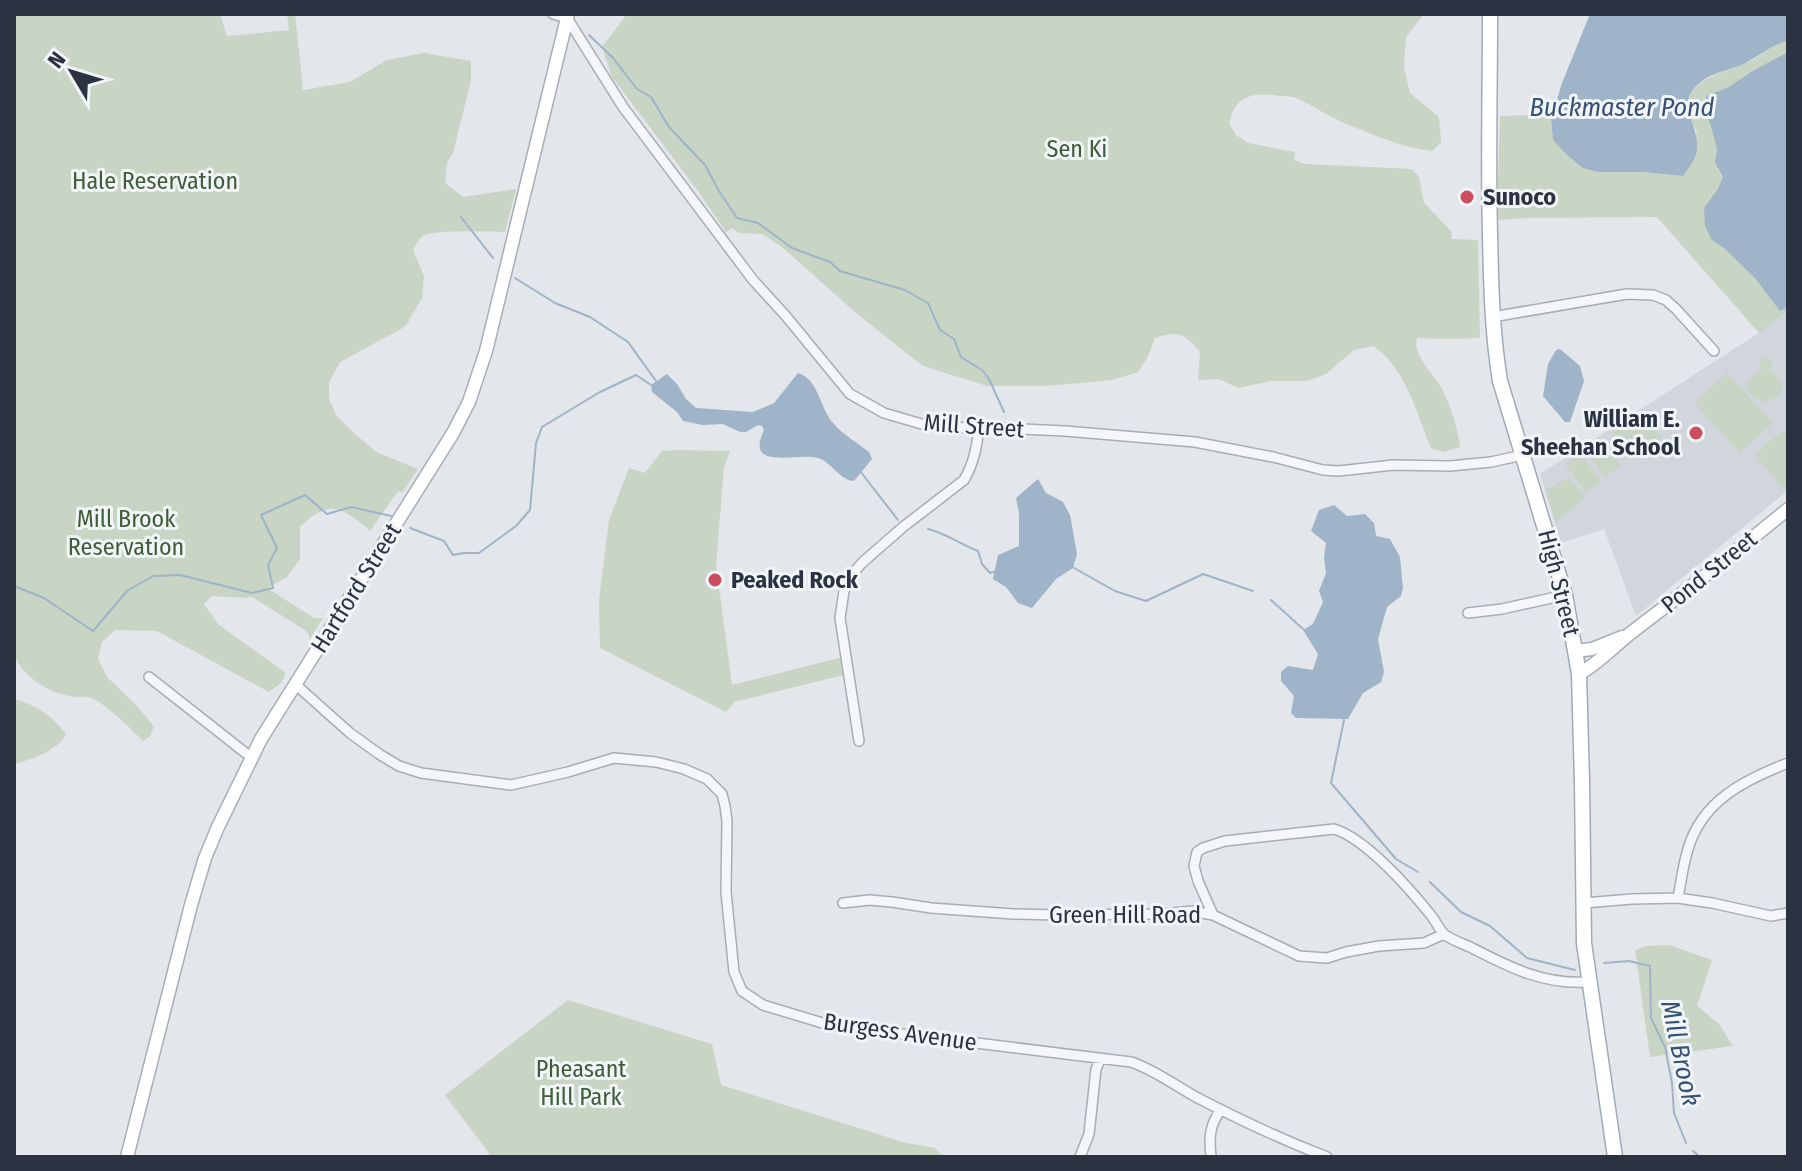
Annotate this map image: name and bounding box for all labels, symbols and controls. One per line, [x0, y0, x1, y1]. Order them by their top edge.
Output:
north arrow [32, 32, 112, 112]
text: N [42, 46, 71, 74]
water label: Buckmaster Pond [1530, 92, 1715, 123]
park label: Sen Ki [1047, 135, 1107, 163]
park label: Hale Reservation [72, 167, 238, 195]
place label: Sunoco [1483, 183, 1556, 211]
marker: Sunoco [1458, 188, 1476, 206]
place label: William E. Sheehan School [1521, 405, 1680, 461]
street label: Mill Street [923, 409, 1025, 443]
marker: William E. Sheehan School [1687, 424, 1705, 442]
park label: Mill Brook Reservation [68, 505, 184, 561]
street label: Hartford Street [305, 518, 407, 658]
street label: Pond Street [1656, 525, 1762, 619]
street label: High Street [1532, 527, 1586, 639]
place label: Peaked Rock [731, 566, 859, 594]
marker: Peaked Rock [706, 571, 724, 589]
street label: Green Hill Road [1049, 901, 1201, 929]
water label: Mill Brook [1654, 997, 1707, 1109]
street label: Burgess Avenue [822, 1007, 978, 1057]
park label: Pheasant Hill Park [536, 1055, 626, 1111]

